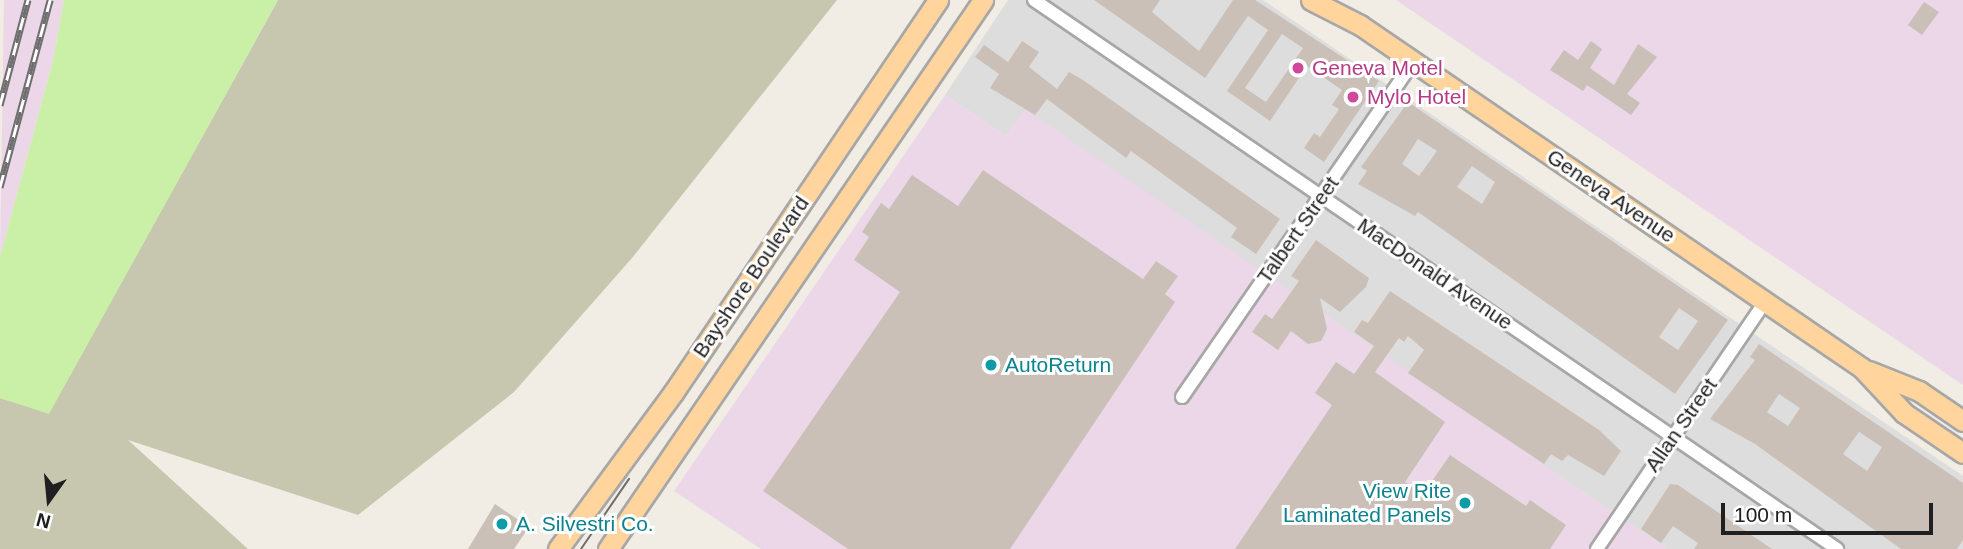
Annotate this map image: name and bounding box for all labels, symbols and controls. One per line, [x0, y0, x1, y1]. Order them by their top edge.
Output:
place label: Geneva Motel [1312, 55, 1443, 81]
marker: Geneva Motel [1290, 60, 1306, 76]
place label: Mylo Hotel [1367, 84, 1466, 110]
marker: Mylo Hotel [1345, 89, 1361, 105]
street label: Geneva Avenue [1542, 144, 1680, 248]
street label: Talbert Street [1252, 172, 1344, 288]
street label: Bayshore Boulevard [688, 192, 814, 362]
street label: MacDonald Avenue [1352, 212, 1518, 336]
place label: AutoReturn [1005, 352, 1111, 378]
marker: AutoReturn [983, 357, 999, 373]
street label: Allan Street [1640, 373, 1722, 477]
north arrow [14, 465, 84, 535]
place label: View Rite Laminated Panels [1283, 478, 1451, 528]
scale bar [1725, 490, 1937, 534]
marker: View Rite Laminated Panels [1457, 495, 1473, 511]
text: 100 m [1734, 503, 1792, 526]
text: N [34, 509, 53, 533]
place label: A. Silvestri Co. [516, 511, 654, 537]
marker: A. Silvestri Co. [494, 516, 510, 532]

